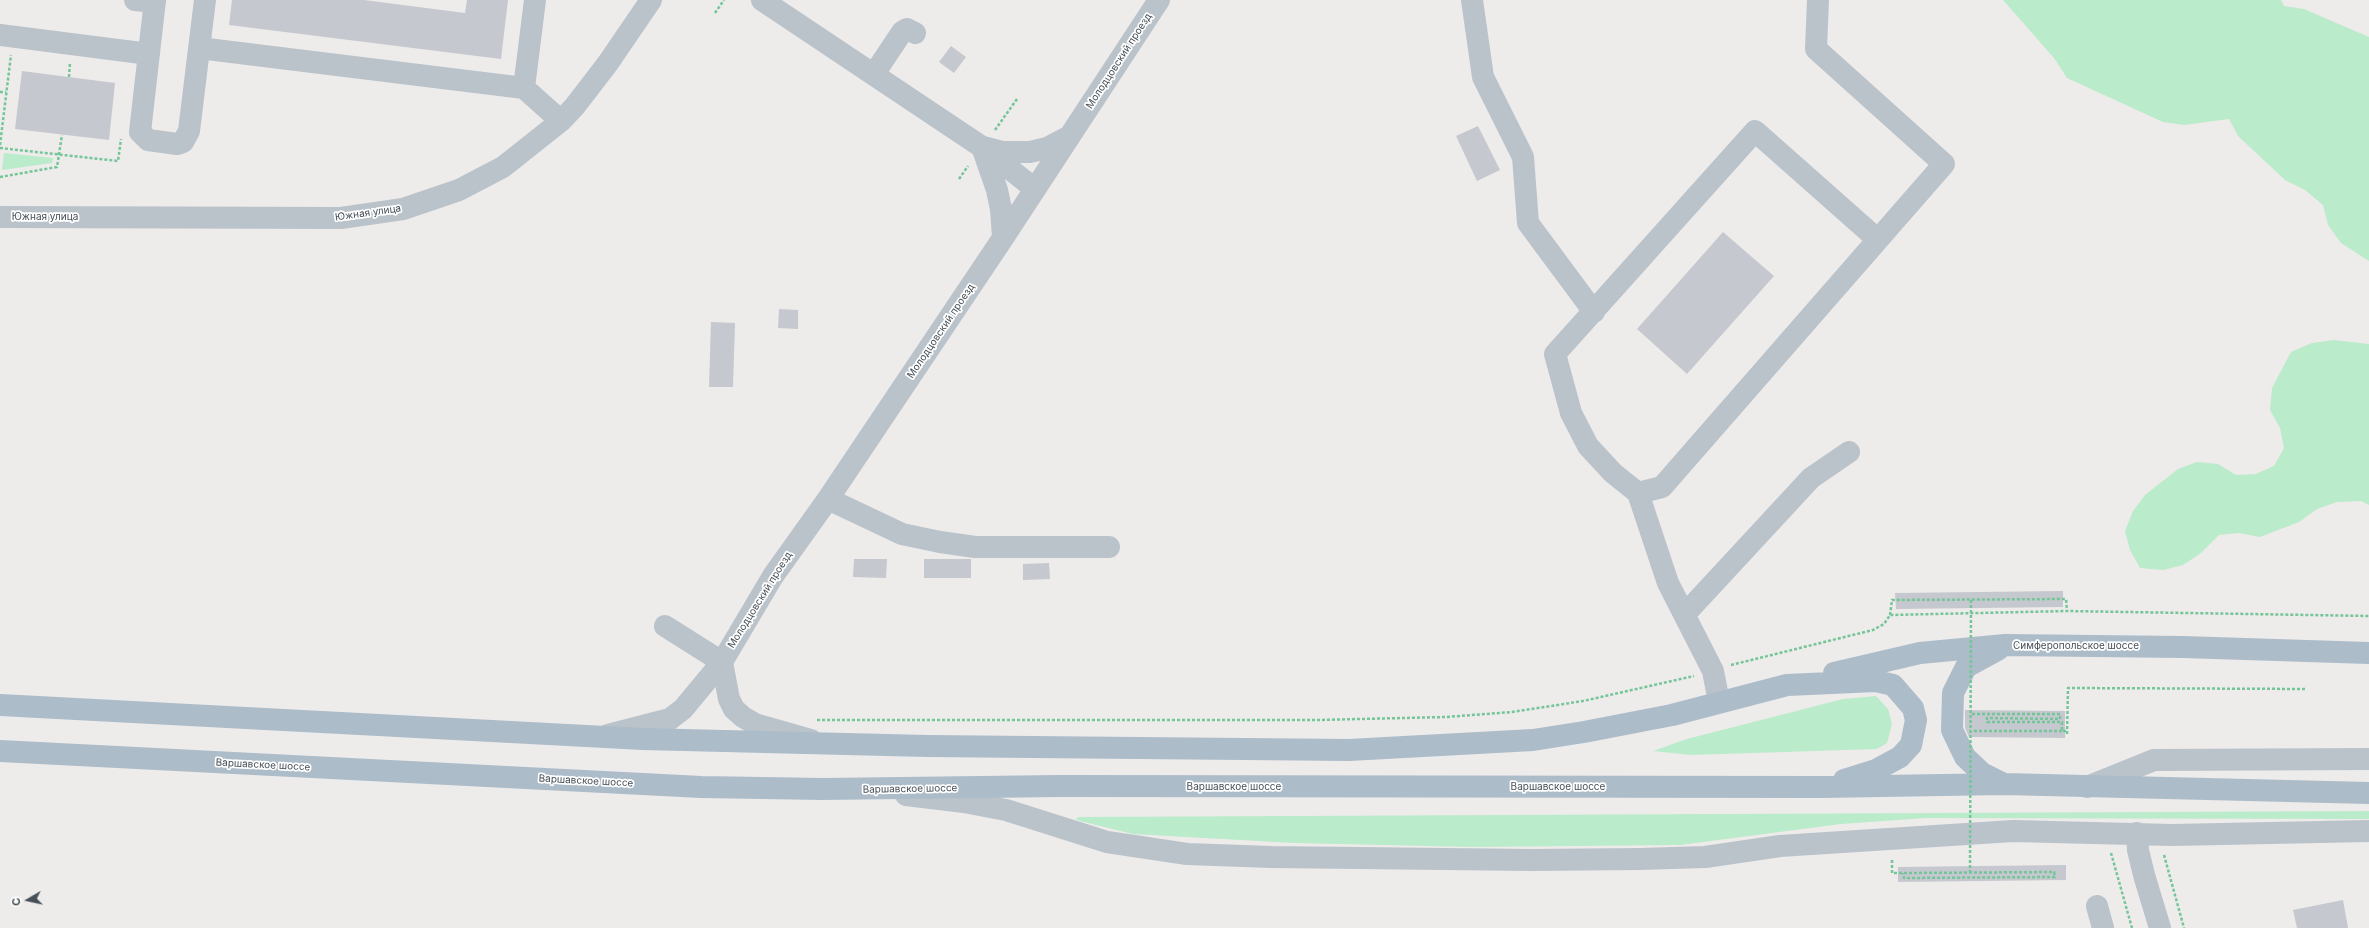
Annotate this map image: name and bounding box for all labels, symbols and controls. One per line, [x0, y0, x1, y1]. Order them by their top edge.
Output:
street label: Молодцовский проезд [1084, 11, 1154, 111]
street label: Южная улица [334, 202, 402, 224]
street label: Южная улица [12, 211, 78, 223]
street label: Молодцовский проезд [905, 281, 977, 381]
street label: Молодцовский проезд [725, 550, 795, 650]
street label: Симферопольское шоссе [2013, 640, 2139, 652]
street label: Варшавское шоссе [215, 757, 311, 773]
street label: Варшавское шоссе [538, 773, 634, 789]
street label: Варшавское шоссе [1187, 781, 1281, 793]
street label: Варшавское шоссе [1511, 781, 1605, 793]
street label: Варшавское шоссе [863, 782, 957, 796]
north arrow [8, 880, 48, 920]
text: С [9, 897, 24, 907]

